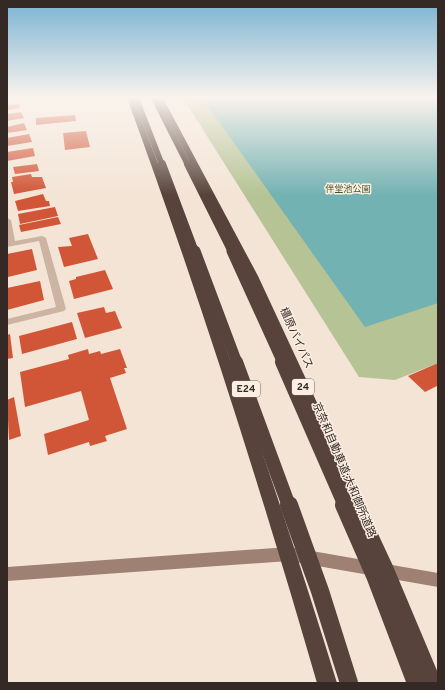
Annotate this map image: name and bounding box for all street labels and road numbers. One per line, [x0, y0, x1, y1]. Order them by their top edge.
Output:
street label: 橿原バイパス [276, 305, 316, 371]
road number: 24 [292, 379, 314, 395]
road number: E24 [232, 381, 260, 397]
street label: 京奈和自動車道;大和御所道路 [309, 400, 379, 540]

